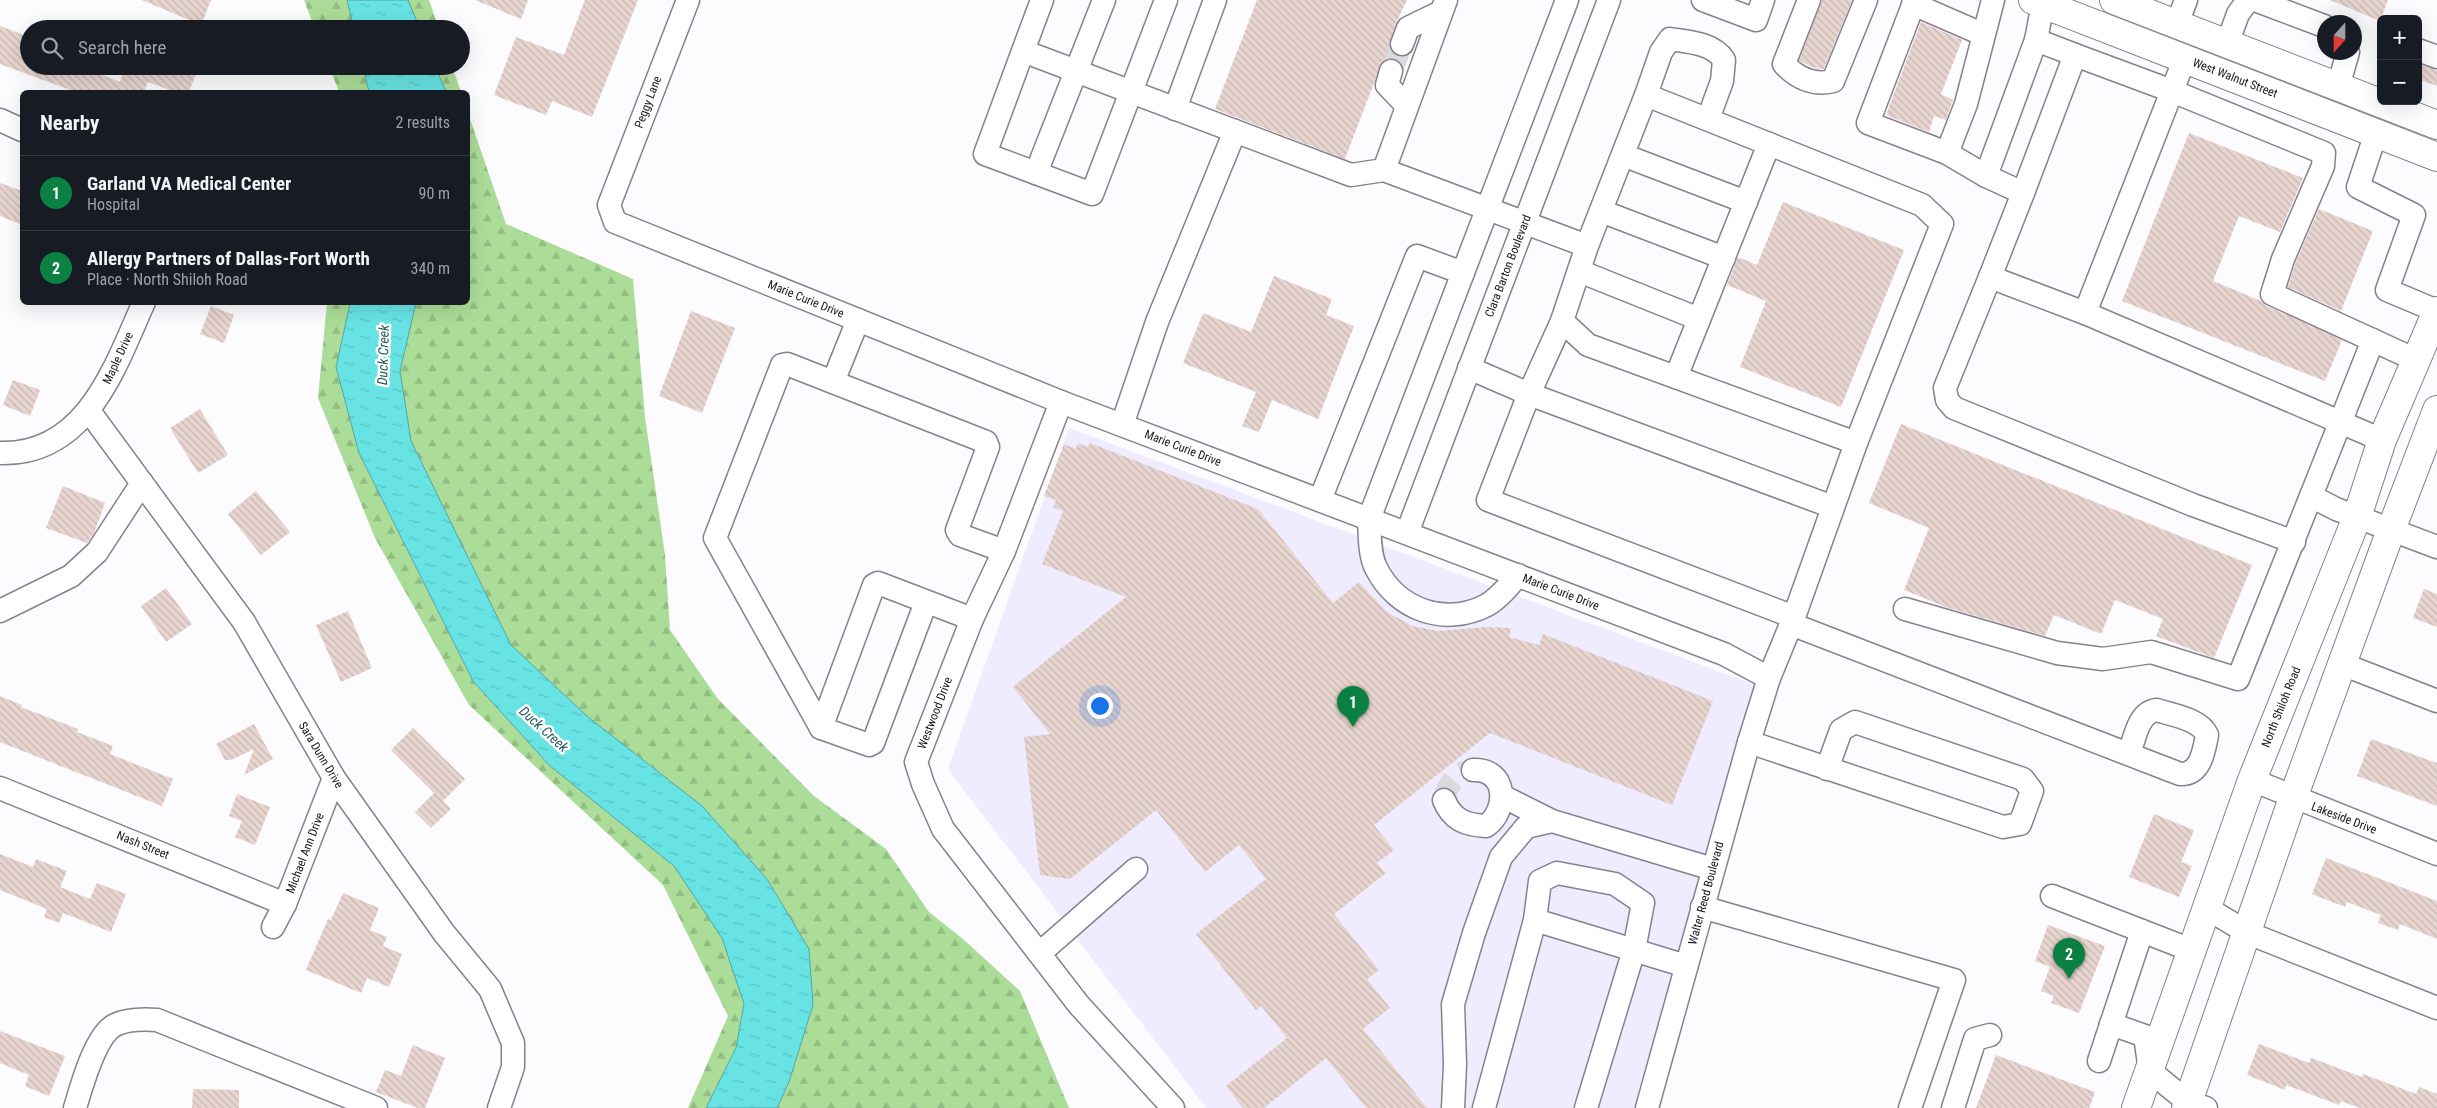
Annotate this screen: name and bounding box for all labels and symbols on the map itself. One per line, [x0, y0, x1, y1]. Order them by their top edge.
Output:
north arrow [2317, 15, 2362, 60]
street label: West Walnut Street [2191, 55, 2280, 101]
street label: Peggy Lane [632, 74, 664, 130]
street label: Clara Barton Boulevard [1482, 213, 1534, 319]
street label: Marie Curie Drive [766, 277, 846, 321]
water label: Duck Creek [374, 324, 392, 385]
street label: Maple Drive [100, 329, 136, 386]
street label: Marie Curie Drive [1143, 427, 1224, 469]
street label: Marie Curie Drive [1521, 571, 1602, 613]
street label: North Shiloh Road [2258, 665, 2304, 749]
street label: Westwood Drive [915, 675, 955, 751]
pin: 1 [1337, 686, 1369, 727]
your location [1087, 693, 1113, 719]
water label: Duck Creek [516, 703, 572, 756]
street label: Sara Dunn Drive [296, 719, 346, 791]
street label: Lakeside Drive [2309, 799, 2379, 837]
street label: Michael Ann Drive [283, 810, 327, 895]
street label: Nash Street [115, 828, 172, 862]
street label: Walter Reed Boulevard [1685, 840, 1727, 946]
pin: 2 [2053, 938, 2085, 979]

